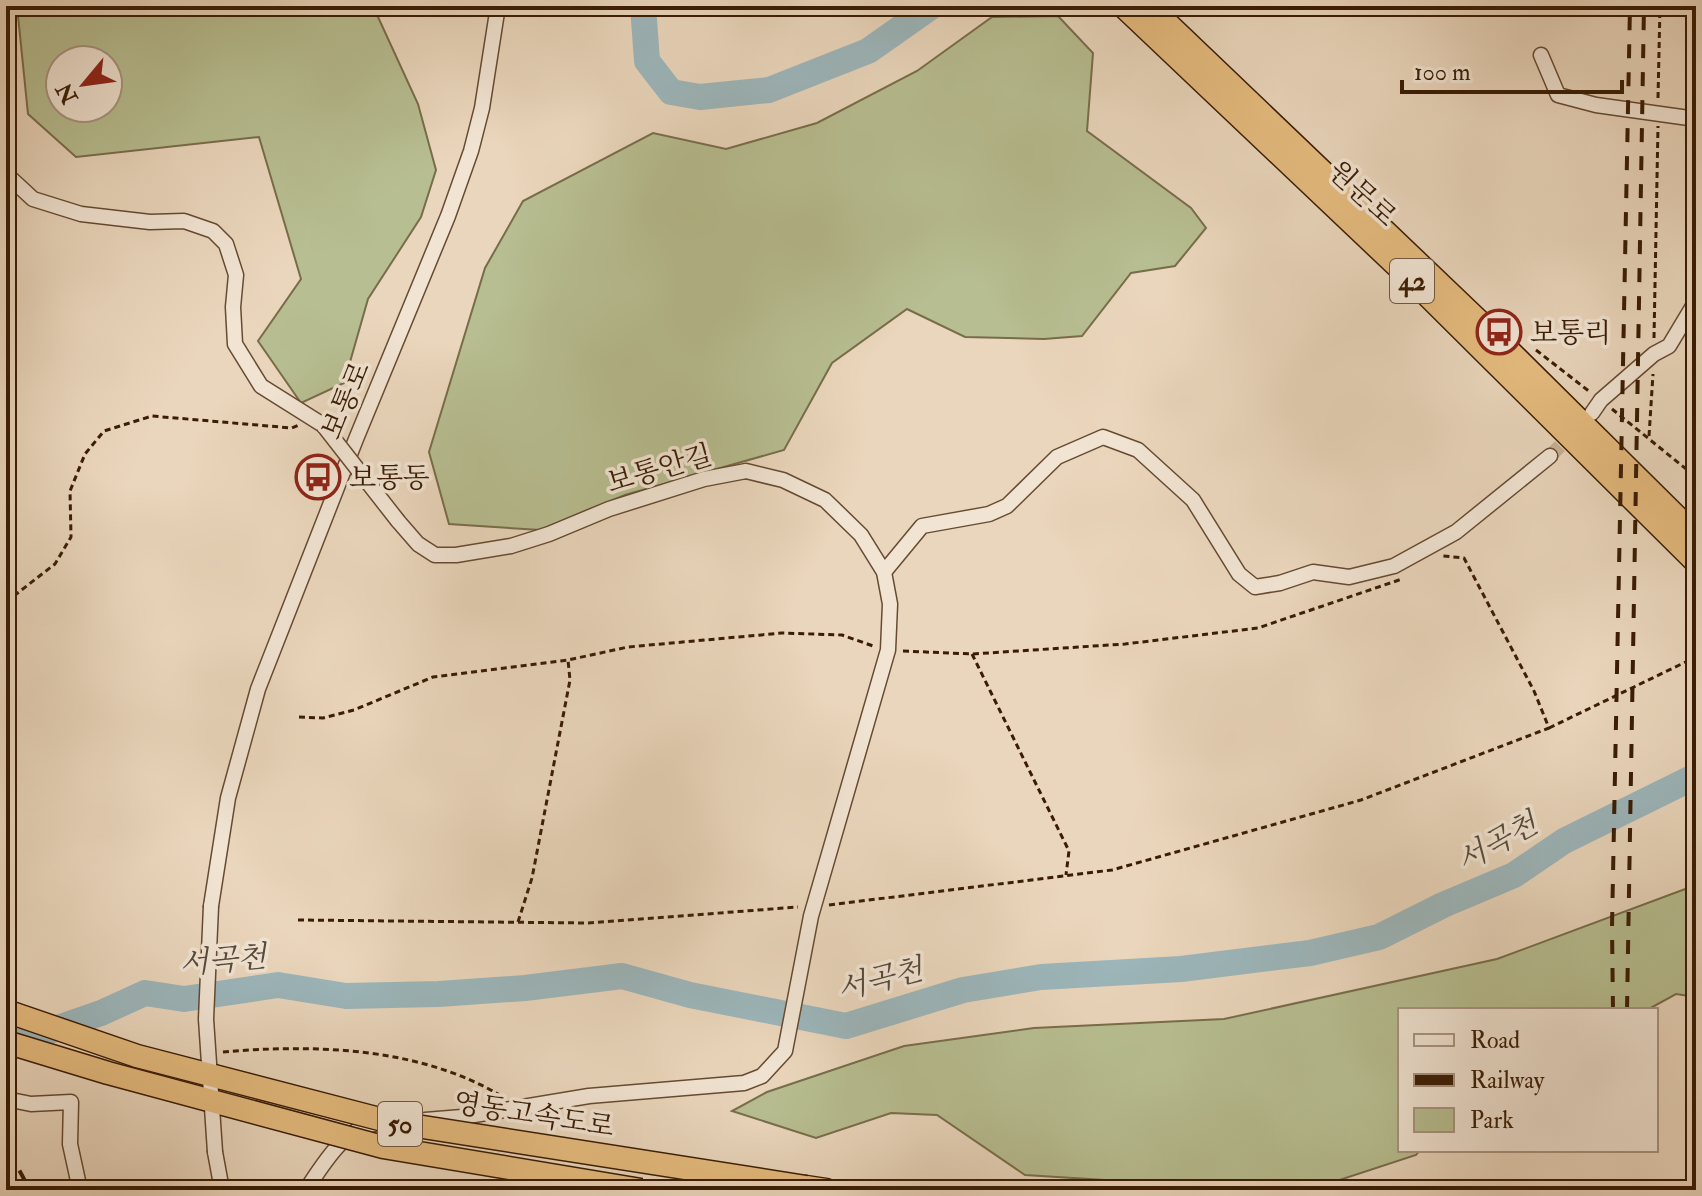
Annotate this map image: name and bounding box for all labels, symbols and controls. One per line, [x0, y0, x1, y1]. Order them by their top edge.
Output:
north arrow [44, 44, 124, 124]
scale bar [1402, 44, 1622, 94]
text: 100 m [1414, 57, 1471, 88]
text: N [50, 78, 85, 109]
street label: 원문로 [1320, 154, 1404, 235]
road number: 42 [1390, 259, 1434, 303]
bus stop icon: 보통리 [1475, 308, 1523, 356]
place label: 보통리 [1530, 316, 1611, 351]
street label: 보통로 [314, 356, 378, 445]
street label: 보통안길 [603, 438, 716, 501]
bus stop icon: 보통동 [294, 453, 342, 501]
place label: 보통동 [349, 461, 430, 496]
water label: 서곡천 [1450, 804, 1546, 880]
water label: 서곡천 [178, 938, 270, 983]
water label: 서곡천 [833, 951, 929, 1008]
legend [1398, 1008, 1658, 1152]
text: Road [1470, 1025, 1520, 1056]
text: Railway [1470, 1065, 1545, 1096]
street label: 영동고속도로 [451, 1086, 617, 1145]
road number: 50 [378, 1102, 422, 1146]
text: Park [1470, 1105, 1514, 1136]

